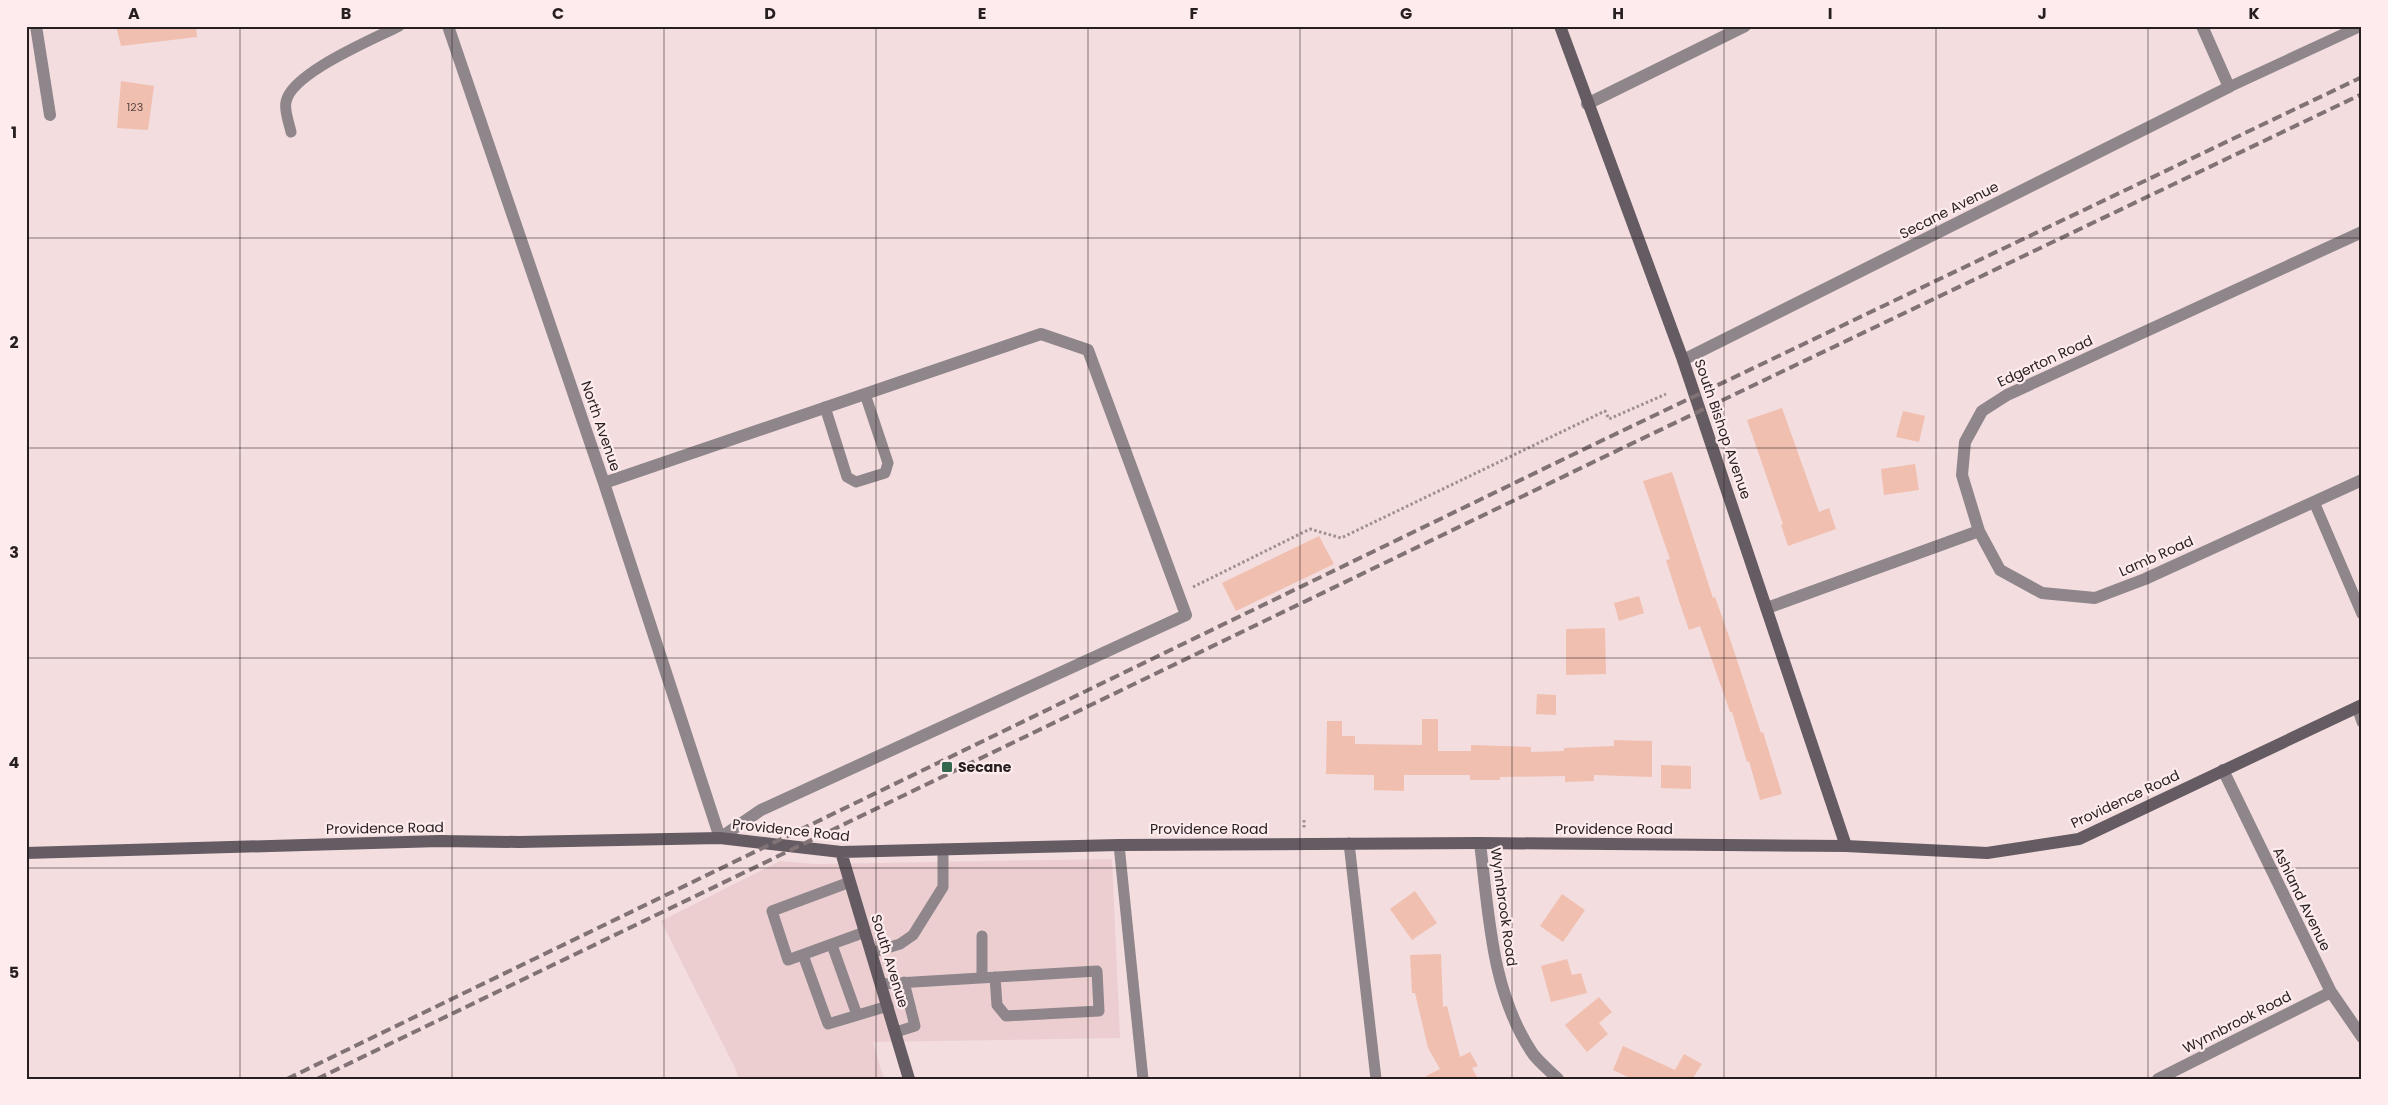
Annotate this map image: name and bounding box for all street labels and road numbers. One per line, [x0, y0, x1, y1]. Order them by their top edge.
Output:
street label: Secane Avenue [1896, 176, 2002, 244]
street label: Edgerton Road [1994, 330, 2096, 392]
street label: South Bishop Avenue [1690, 356, 1756, 502]
street label: North Avenue [576, 378, 626, 474]
street label: Lamb Road [2116, 531, 2196, 581]
street label: Providence Road [2067, 765, 2183, 833]
street label: Providence Road [731, 814, 851, 846]
street label: Providence Road [326, 817, 444, 839]
street label: Providence Road [1150, 819, 1268, 839]
street label: Providence Road [1555, 819, 1673, 839]
street label: Ashland Avenue [2268, 844, 2336, 955]
street label: Wynnbrook Road [1486, 846, 1522, 968]
street label: South Avenue [866, 912, 914, 1010]
street label: Wynnbrook Road [2179, 986, 2295, 1058]

